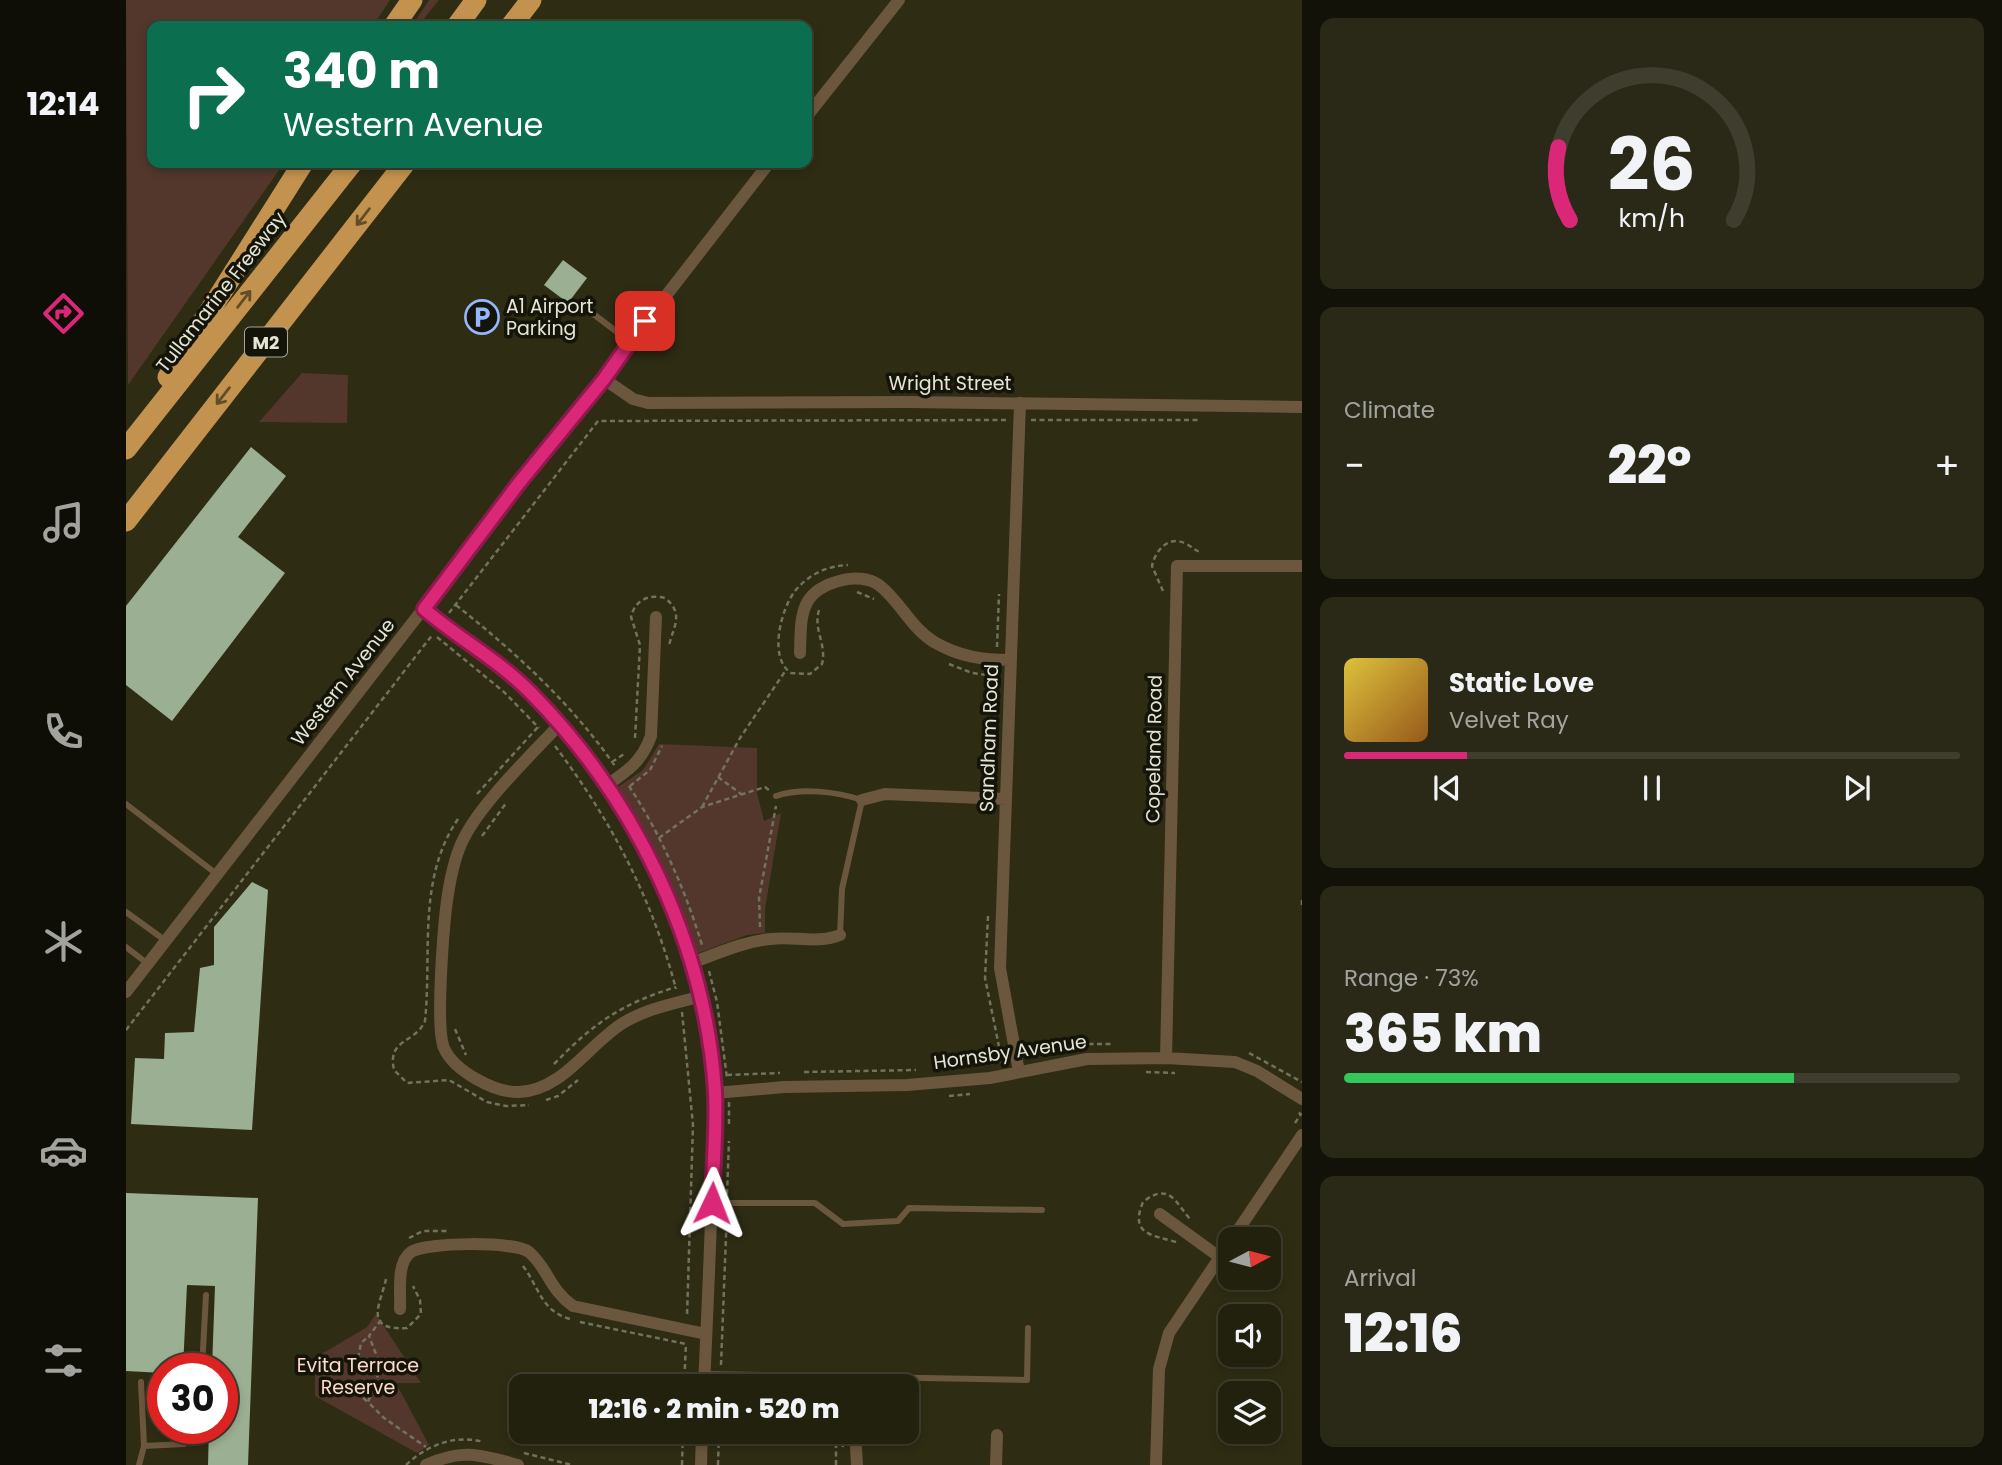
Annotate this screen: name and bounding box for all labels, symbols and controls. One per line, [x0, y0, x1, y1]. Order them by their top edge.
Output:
text: 340 m [283, 37, 440, 105]
icon: right [168, 49, 259, 140]
text: 12:14 [26, 81, 100, 126]
text: Western Avenue [283, 102, 543, 147]
text: 26 [1608, 114, 1696, 215]
text: km/h [1619, 201, 1685, 236]
street label: Tullamarine Freeway [150, 206, 293, 378]
one-way arrow [356, 207, 371, 225]
icon: directions [39, 289, 88, 338]
one-way arrow [237, 291, 252, 309]
pin [615, 291, 675, 351]
place label: A1 Airport Parking [506, 293, 594, 342]
parking icon: A1 Airport Parking [463, 298, 501, 336]
icon: arrive [626, 302, 664, 340]
road number: M2 [245, 328, 287, 356]
street label: Wright Street [889, 370, 1012, 397]
one-way arrow [216, 386, 231, 405]
text: Climate [1344, 394, 1435, 426]
text: 22° [1607, 429, 1692, 502]
text: − [1344, 439, 1365, 492]
text: + [1934, 439, 1960, 492]
icon: music [39, 498, 88, 547]
street label: Western Avenue [285, 613, 401, 751]
street label: Sandham Road [973, 664, 1005, 812]
text: Static Love [1449, 665, 1594, 701]
street label: Copeland Road [1139, 675, 1169, 823]
text: Velvet Ray [1449, 704, 1569, 736]
icon: phone [39, 707, 88, 756]
icon: previous [1428, 769, 1466, 807]
icon: pause [1633, 769, 1671, 807]
icon: next [1838, 769, 1876, 807]
icon: climate [39, 917, 88, 966]
text: Range · 73% [1344, 962, 1479, 994]
text: 365 km [1344, 997, 1542, 1070]
street label: Hornsby Avenue [932, 1028, 1088, 1076]
icon: car [39, 1126, 88, 1175]
position arrow [675, 1166, 749, 1240]
north arrow [1218, 1227, 1281, 1290]
map controls [1218, 1227, 1281, 1444]
text: Arrival [1344, 1262, 1416, 1294]
text: 12:16 [1344, 1297, 1463, 1370]
button: sound [1218, 1304, 1281, 1367]
icon: filters [39, 1336, 88, 1385]
park label: Evita Terrace Reserve [297, 1352, 419, 1401]
speed limit sign: 30 [147, 1353, 238, 1444]
button: layers [1218, 1381, 1281, 1444]
text: 12:16 · 2 min · 520 m [589, 1391, 839, 1427]

